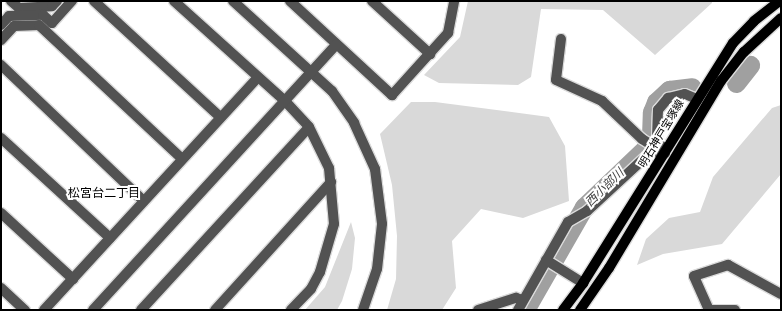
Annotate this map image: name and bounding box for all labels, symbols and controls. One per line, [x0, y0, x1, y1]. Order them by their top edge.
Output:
street label: 明石神戸宝塚線 [637, 98, 687, 170]
water label: 西小部川 [583, 166, 627, 210]
district label: 松宮台二丁目 [68, 187, 140, 201]

